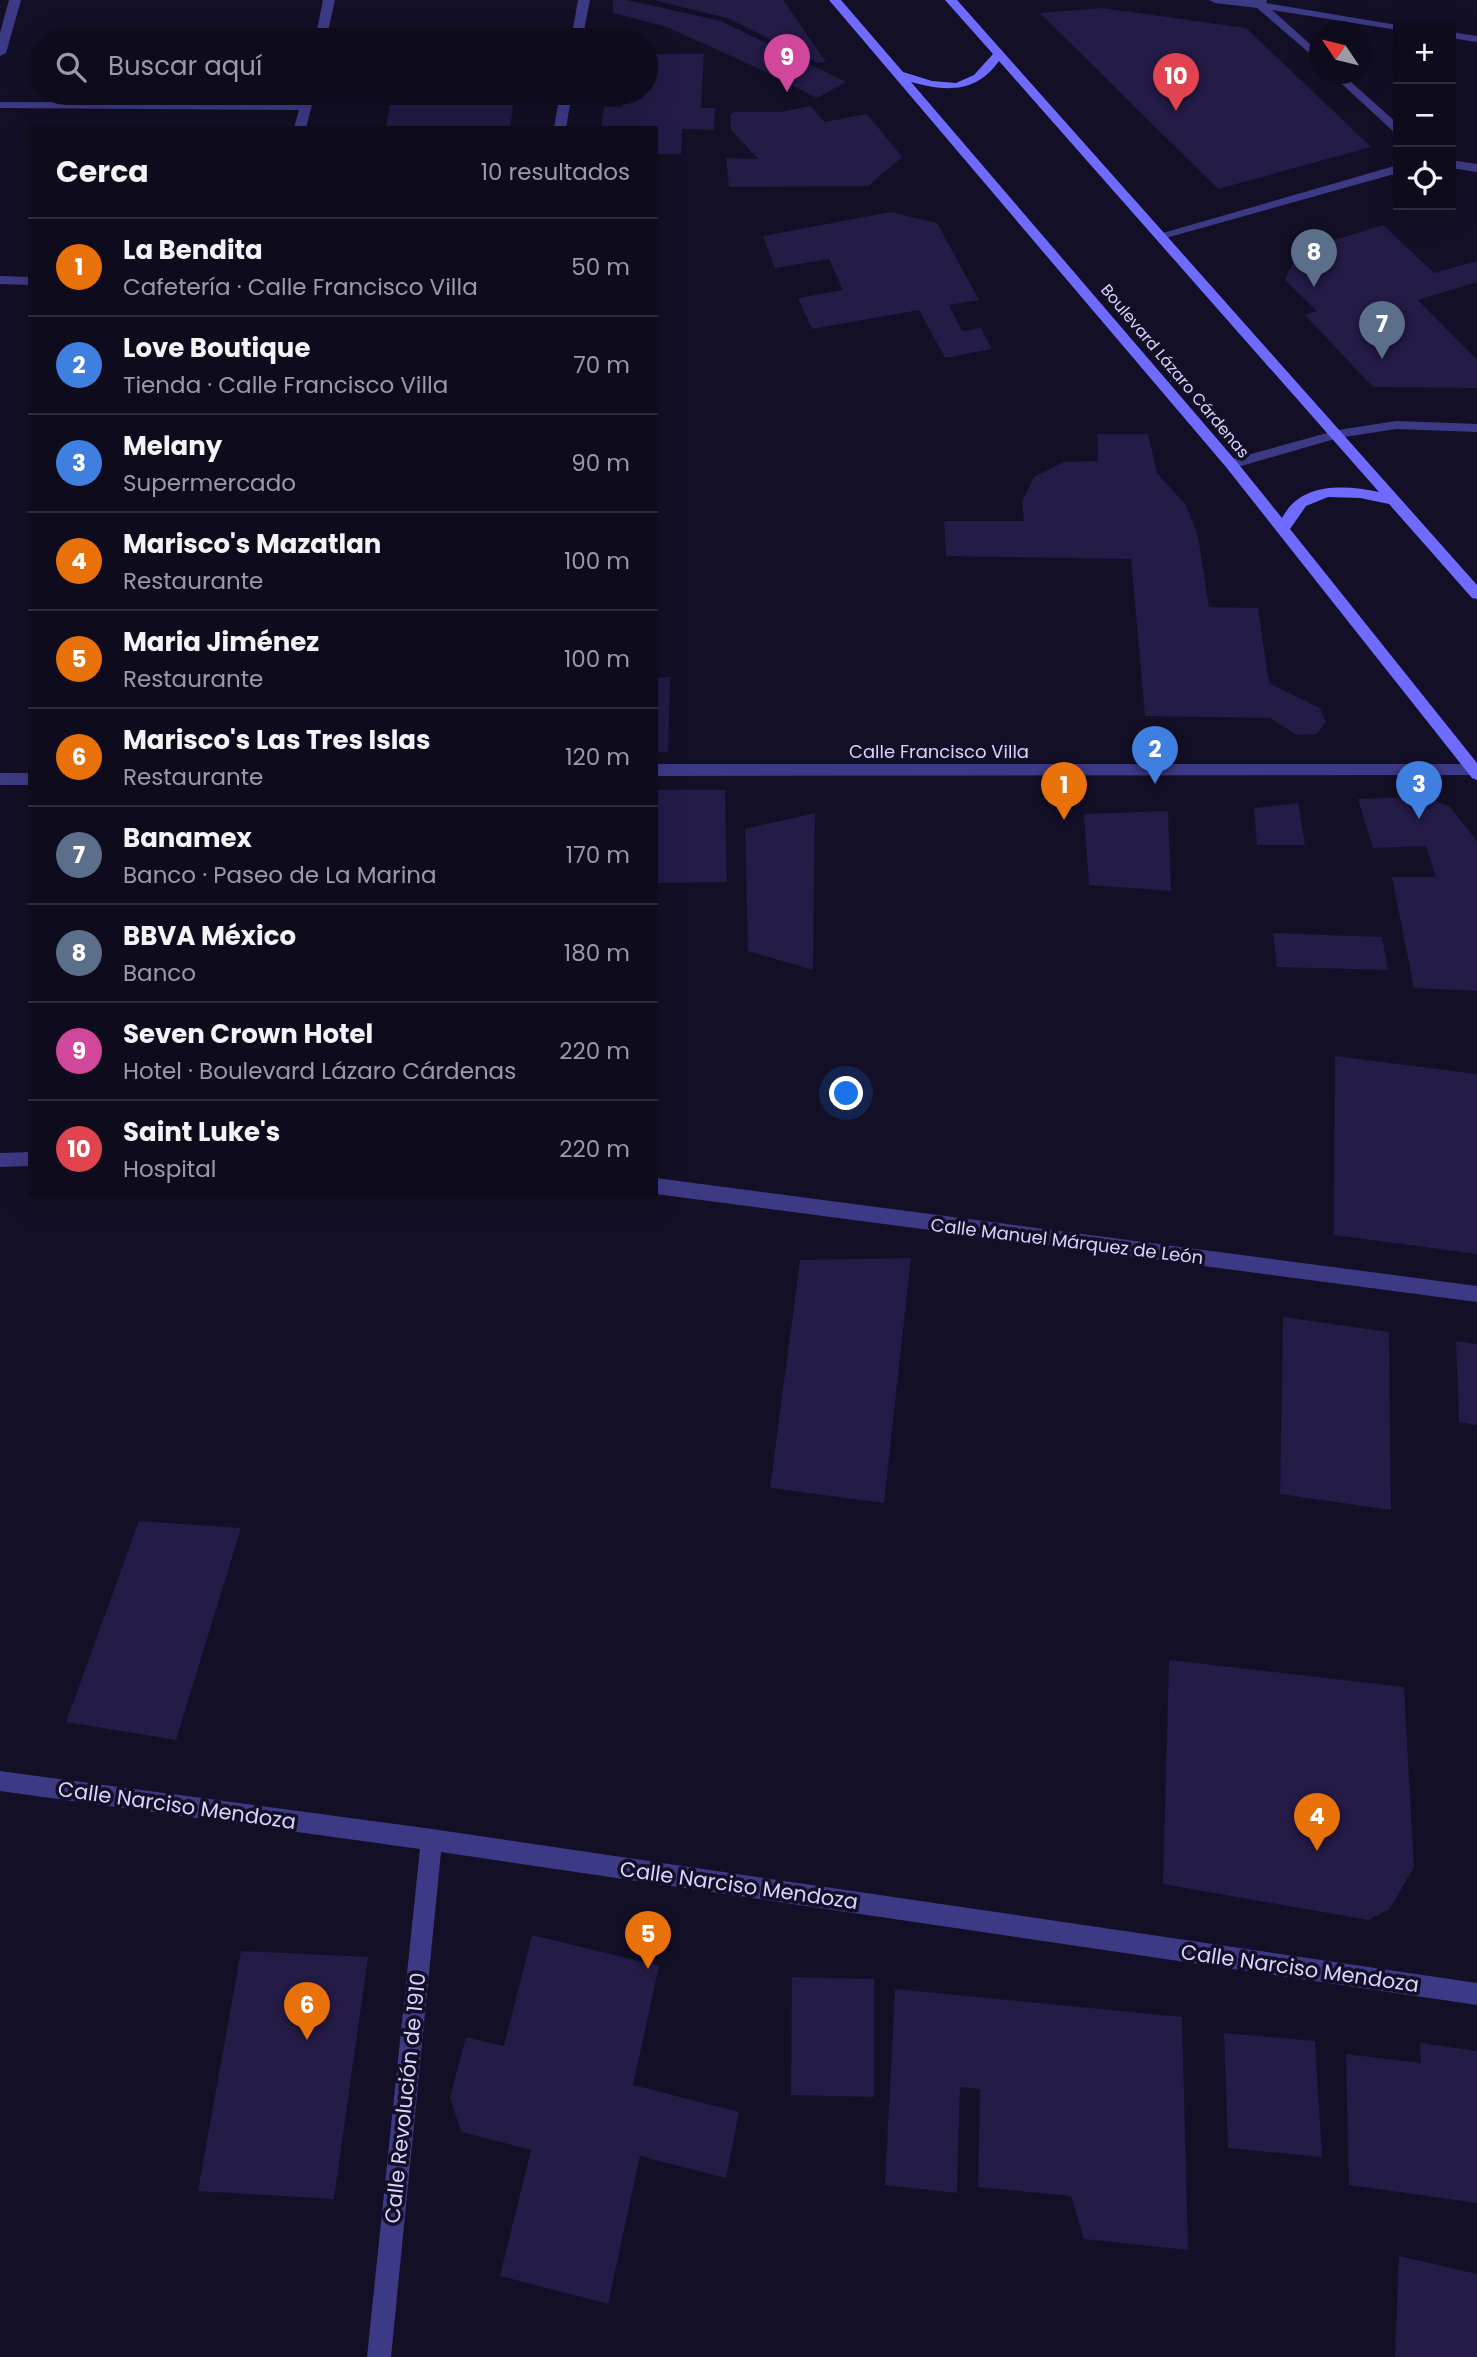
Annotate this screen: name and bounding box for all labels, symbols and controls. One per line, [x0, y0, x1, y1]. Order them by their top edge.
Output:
north arrow [1309, 21, 1372, 84]
map controls [1393, 21, 1456, 210]
button: + [1393, 21, 1456, 84]
search box [28, 28, 658, 105]
pin: 9 [764, 34, 810, 92]
icon: search [52, 48, 90, 86]
text: Buscar aquí [108, 48, 262, 84]
pin: 10 [1153, 53, 1199, 111]
button: − [1393, 84, 1456, 147]
button: locate [1393, 147, 1456, 210]
text: Cerca [56, 150, 149, 193]
text: 10 resultados [481, 156, 630, 188]
pin: 8 [1291, 229, 1337, 287]
text: La Bendita [123, 232, 263, 268]
text: 1 [75, 251, 83, 283]
text: 50 m [571, 251, 630, 283]
text: Cafetería · Calle Francisco Villa [123, 271, 478, 303]
street label: Boulevard Lázaro Cárdenas [1095, 279, 1255, 463]
pin: 7 [1359, 301, 1405, 359]
text: Love Boutique [123, 330, 310, 366]
text: 2 [72, 349, 86, 381]
text: 70 m [573, 349, 630, 381]
text: Tienda · Calle Francisco Villa [123, 369, 448, 401]
text: Melany [123, 428, 222, 464]
text: 3 [72, 447, 86, 479]
text: 90 m [571, 447, 630, 479]
text: Supermercado [123, 467, 296, 499]
text: Marisco's Mazatlan [123, 526, 381, 562]
text: 4 [71, 545, 87, 577]
text: 100 m [564, 545, 630, 577]
text: Restaurante [123, 565, 263, 597]
text: Maria Jiménez [123, 624, 319, 660]
text: 5 [72, 643, 86, 675]
text: 100 m [564, 643, 630, 675]
text: Restaurante [123, 663, 263, 695]
text: Marisco's Las Tres Islas [123, 722, 431, 758]
pin: 2 [1132, 726, 1178, 784]
street label: Calle Francisco Villa [849, 739, 1029, 764]
text: 6 [72, 741, 86, 773]
text: 120 m [565, 741, 630, 773]
text: Restaurante [123, 761, 263, 793]
pin: 3 [1396, 761, 1442, 819]
pin: 1 [1041, 762, 1087, 820]
text: Banamex [123, 820, 252, 856]
text: 7 [73, 839, 85, 871]
text: 170 m [566, 839, 630, 871]
text: Banco · Paseo de La Marina [123, 859, 437, 891]
text: BBVA México [123, 918, 296, 954]
text: 8 [72, 937, 86, 969]
text: 180 m [564, 937, 630, 969]
text: Banco [123, 957, 196, 989]
text: Seven Crown Hotel [123, 1016, 373, 1052]
text: 9 [72, 1035, 86, 1067]
text: 220 m [559, 1035, 630, 1067]
text: Hotel · Boulevard Lázaro Cárdenas [123, 1055, 516, 1087]
your location [829, 1076, 863, 1110]
text: Saint Luke's [123, 1114, 280, 1150]
text: 10 [67, 1133, 91, 1165]
text: 220 m [559, 1133, 630, 1165]
text: Hospital [123, 1153, 216, 1185]
street label: Calle Manuel Márquez de León [929, 1212, 1205, 1270]
street label: Calle Narciso Mendoza [56, 1774, 298, 1836]
pin: 4 [1294, 1793, 1340, 1851]
street label: Calle Narciso Mendoza [618, 1854, 860, 1916]
pin: 5 [625, 1911, 671, 1969]
street label: Calle Narciso Mendoza [1179, 1937, 1421, 1999]
street label: Calle Revolución de 1910 [377, 1971, 433, 2225]
pin: 6 [284, 1982, 330, 2040]

